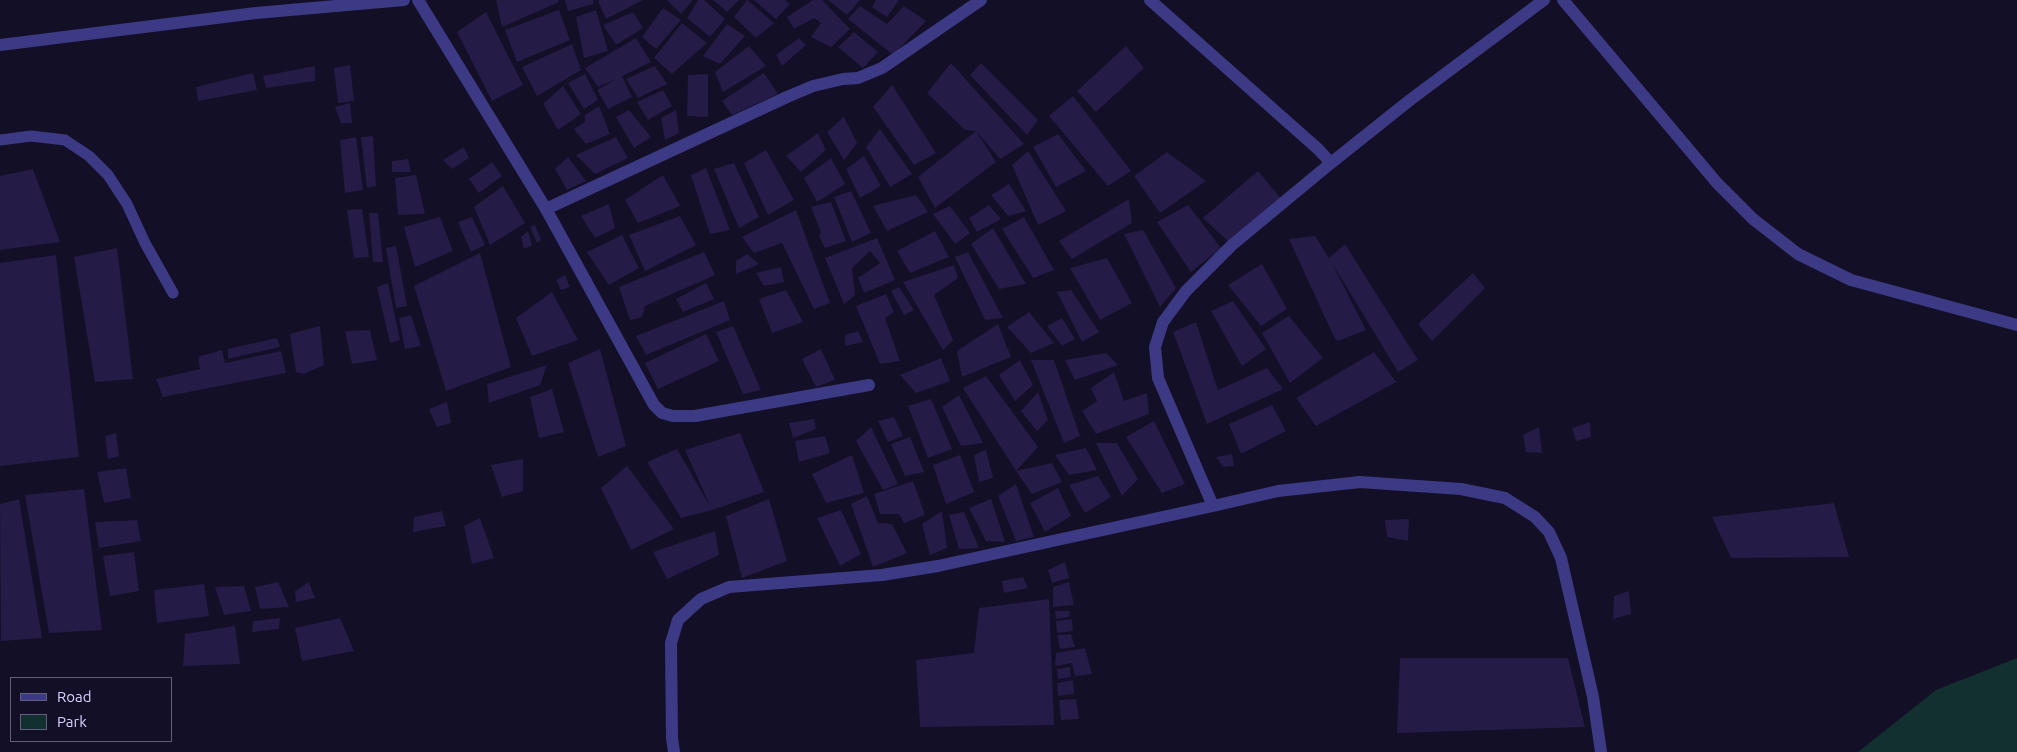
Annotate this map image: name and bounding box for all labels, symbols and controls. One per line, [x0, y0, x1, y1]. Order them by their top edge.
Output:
legend [10, 677, 172, 742]
text: Road [57, 688, 92, 705]
text: Park [57, 713, 87, 730]

